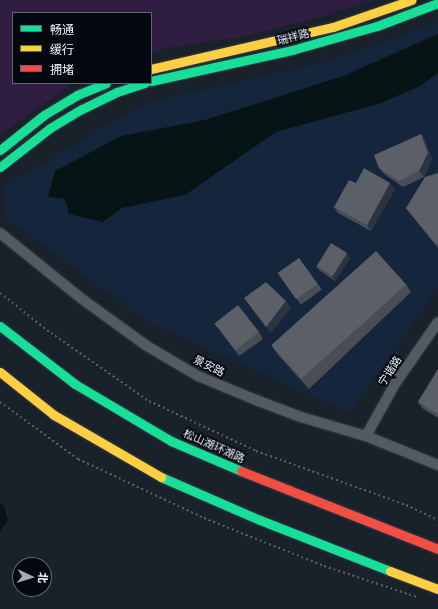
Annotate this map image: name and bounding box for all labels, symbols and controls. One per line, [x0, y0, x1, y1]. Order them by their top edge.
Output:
legend [12, 12, 152, 84]
text: 畅通 [50, 22, 74, 37]
street label: 瑞祥路 [275, 26, 311, 48]
text: 缓行 [50, 42, 74, 57]
text: 拥堵 [50, 62, 74, 77]
street label: 景安路 [191, 353, 227, 379]
street label: 宁谐路 [375, 354, 405, 388]
street label: 松山湖环湖路 [181, 427, 247, 465]
north arrow [12, 557, 52, 597]
text: 北 [36, 572, 50, 584]

